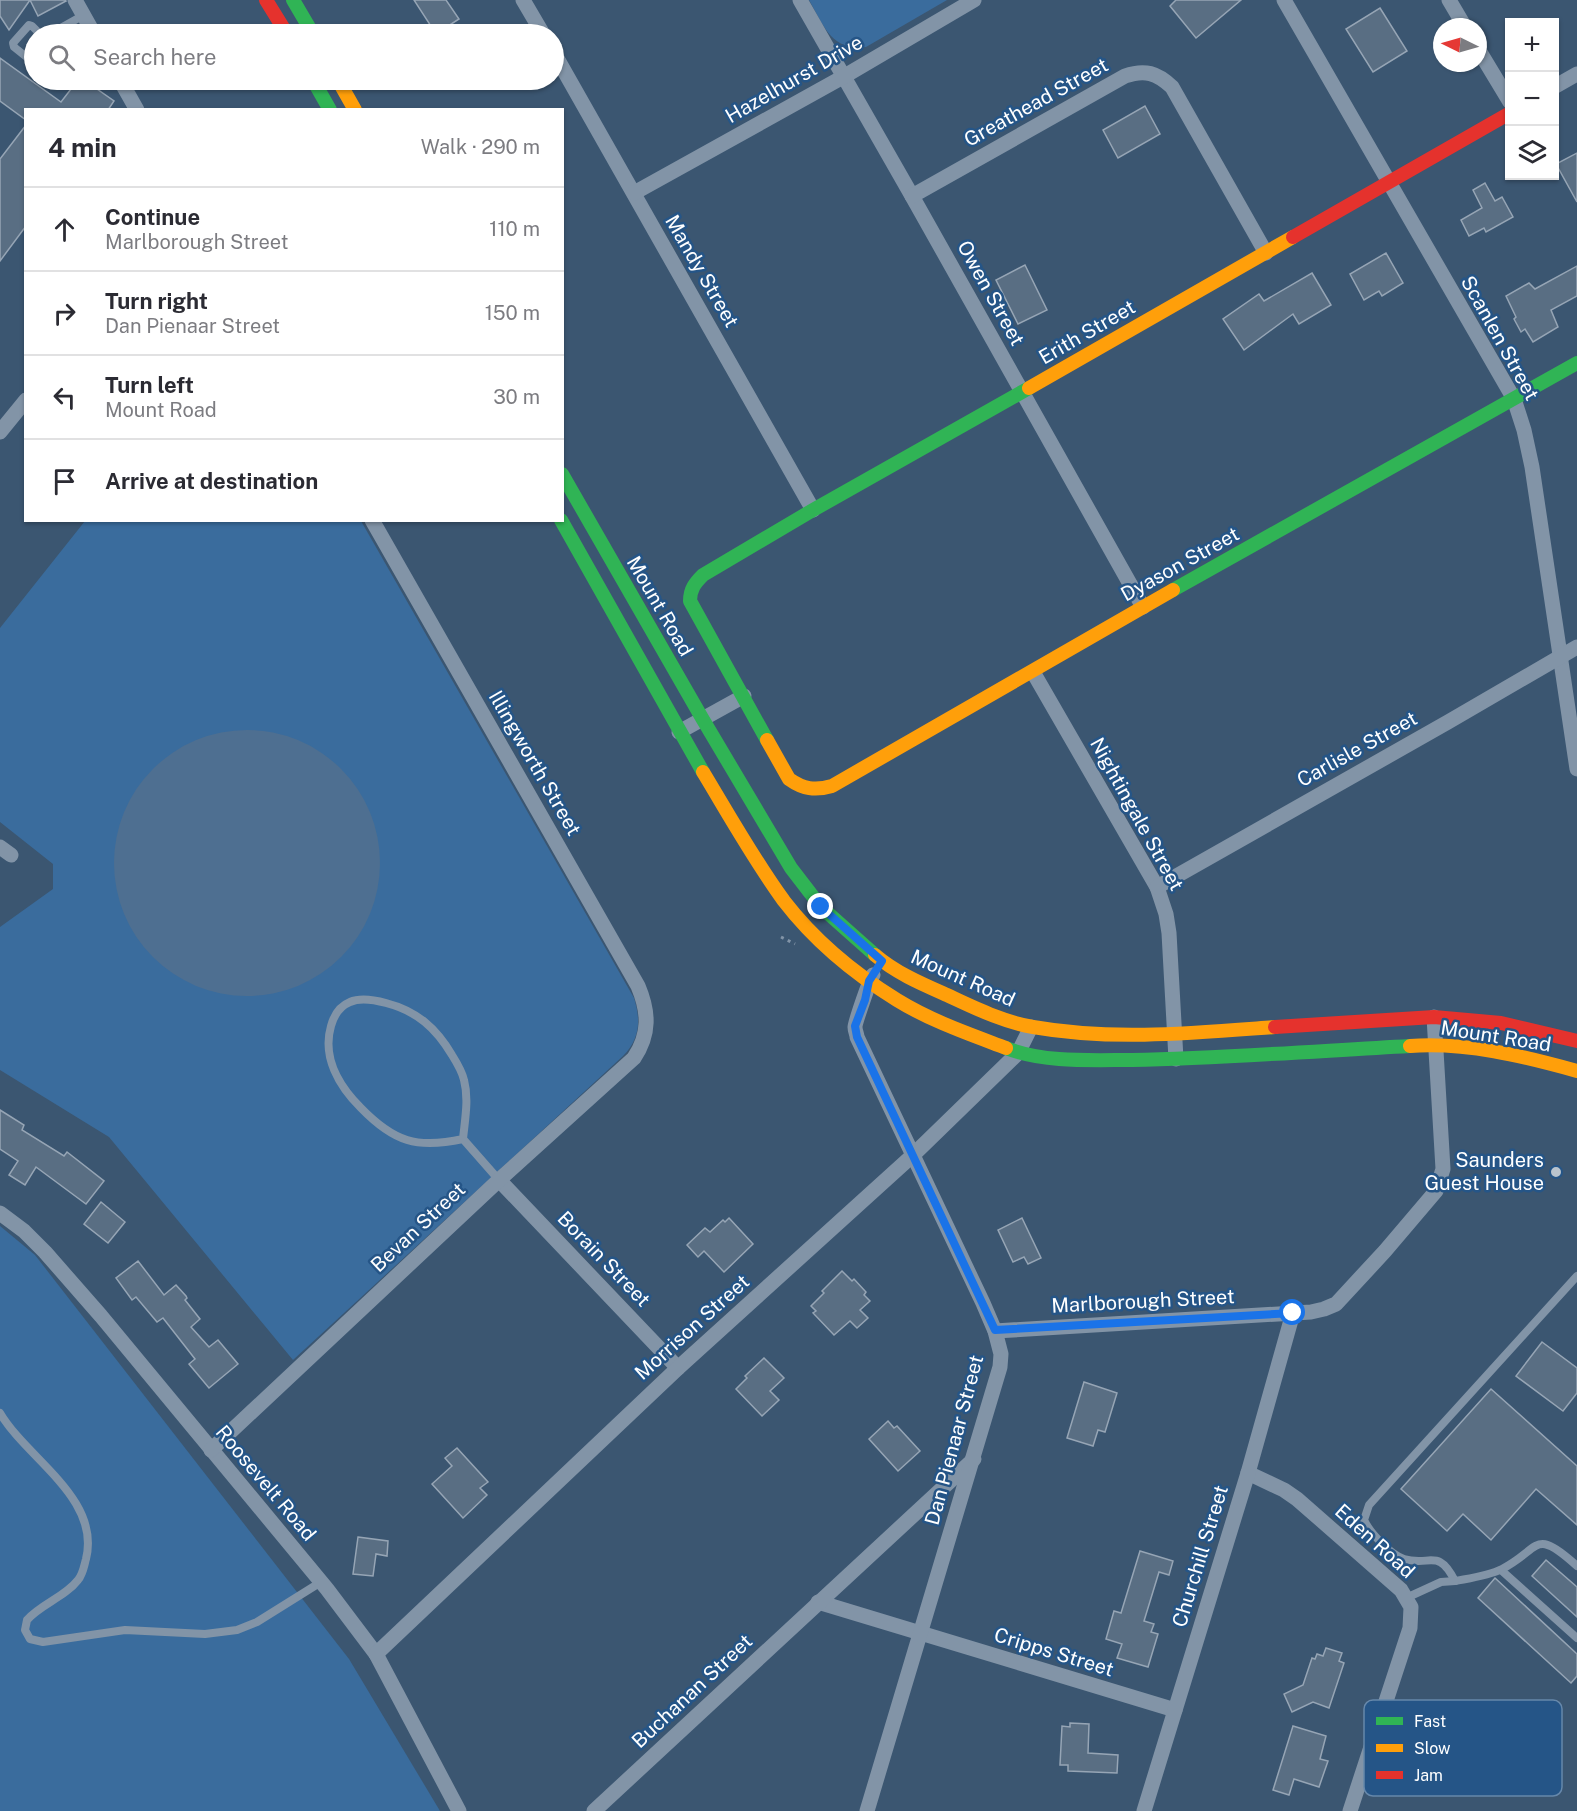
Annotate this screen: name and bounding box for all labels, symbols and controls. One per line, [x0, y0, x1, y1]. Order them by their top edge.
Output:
north arrow [1433, 18, 1487, 72]
map controls [1505, 18, 1559, 180]
button: + [1505, 18, 1559, 72]
search box [24, 24, 564, 90]
street label: Hazelhurst Drive [721, 30, 867, 128]
icon: search [45, 41, 78, 74]
text: Search here [93, 44, 217, 70]
street label: Greathead Street [960, 52, 1112, 152]
button: − [1505, 72, 1559, 126]
button: layers [1505, 126, 1559, 180]
text: 4 min [48, 132, 117, 163]
text: Walk · 290 m [421, 135, 540, 159]
text: Continue [105, 204, 200, 230]
street label: Mandy Street [660, 210, 744, 332]
icon: ahead [48, 213, 81, 246]
text: 110 m [489, 217, 540, 241]
text: Marlborough Street [105, 230, 289, 254]
street label: Owen Street [952, 236, 1030, 350]
street label: Scanlen Street [1456, 272, 1544, 404]
text: Turn right [105, 288, 208, 314]
street label: Erith Street [1034, 295, 1140, 369]
icon: right [48, 297, 81, 330]
text: 150 m [485, 301, 540, 325]
text: Dan Pienaar Street [105, 314, 280, 338]
text: Turn left [105, 372, 194, 398]
icon: left [48, 381, 81, 414]
text: 30 m [493, 385, 540, 409]
text: Mount Road [105, 398, 217, 422]
icon: arrive [48, 465, 81, 498]
text: Arrive at destination [105, 468, 318, 494]
street label: Dyason Street [1117, 522, 1243, 606]
street label: Mount Road [622, 552, 698, 660]
street label: Illingworth Street [484, 686, 586, 840]
street label: Carlisle Street [1293, 706, 1421, 792]
street label: Nightingale Street [1085, 733, 1189, 895]
route end [807, 893, 833, 919]
street label: Mount Road [907, 944, 1019, 1012]
street label: Mount Road [1439, 1015, 1553, 1057]
place label: Saunders Guest House [1424, 1148, 1544, 1195]
marker: Saunders Guest House [1549, 1165, 1563, 1179]
street label: Bevan Street [366, 1177, 470, 1277]
street label: Borain Street [553, 1206, 655, 1312]
street label: Morrison Street [630, 1269, 754, 1385]
street label: Marlborough Street [1051, 1284, 1235, 1318]
route start [1279, 1299, 1305, 1325]
street label: Dan Pienaar Street [920, 1352, 988, 1528]
street label: Roosevelt Road [211, 1420, 321, 1546]
street label: Churchill Street [1167, 1482, 1233, 1630]
street label: Eden Road [1330, 1499, 1420, 1583]
street label: Cripps Street [991, 1622, 1117, 1682]
street label: Buchanan Street [627, 1629, 757, 1753]
legend [1364, 1700, 1562, 1796]
text: Fast [1414, 1712, 1446, 1731]
text: Slow [1414, 1739, 1451, 1758]
text: Jam [1414, 1766, 1443, 1785]

